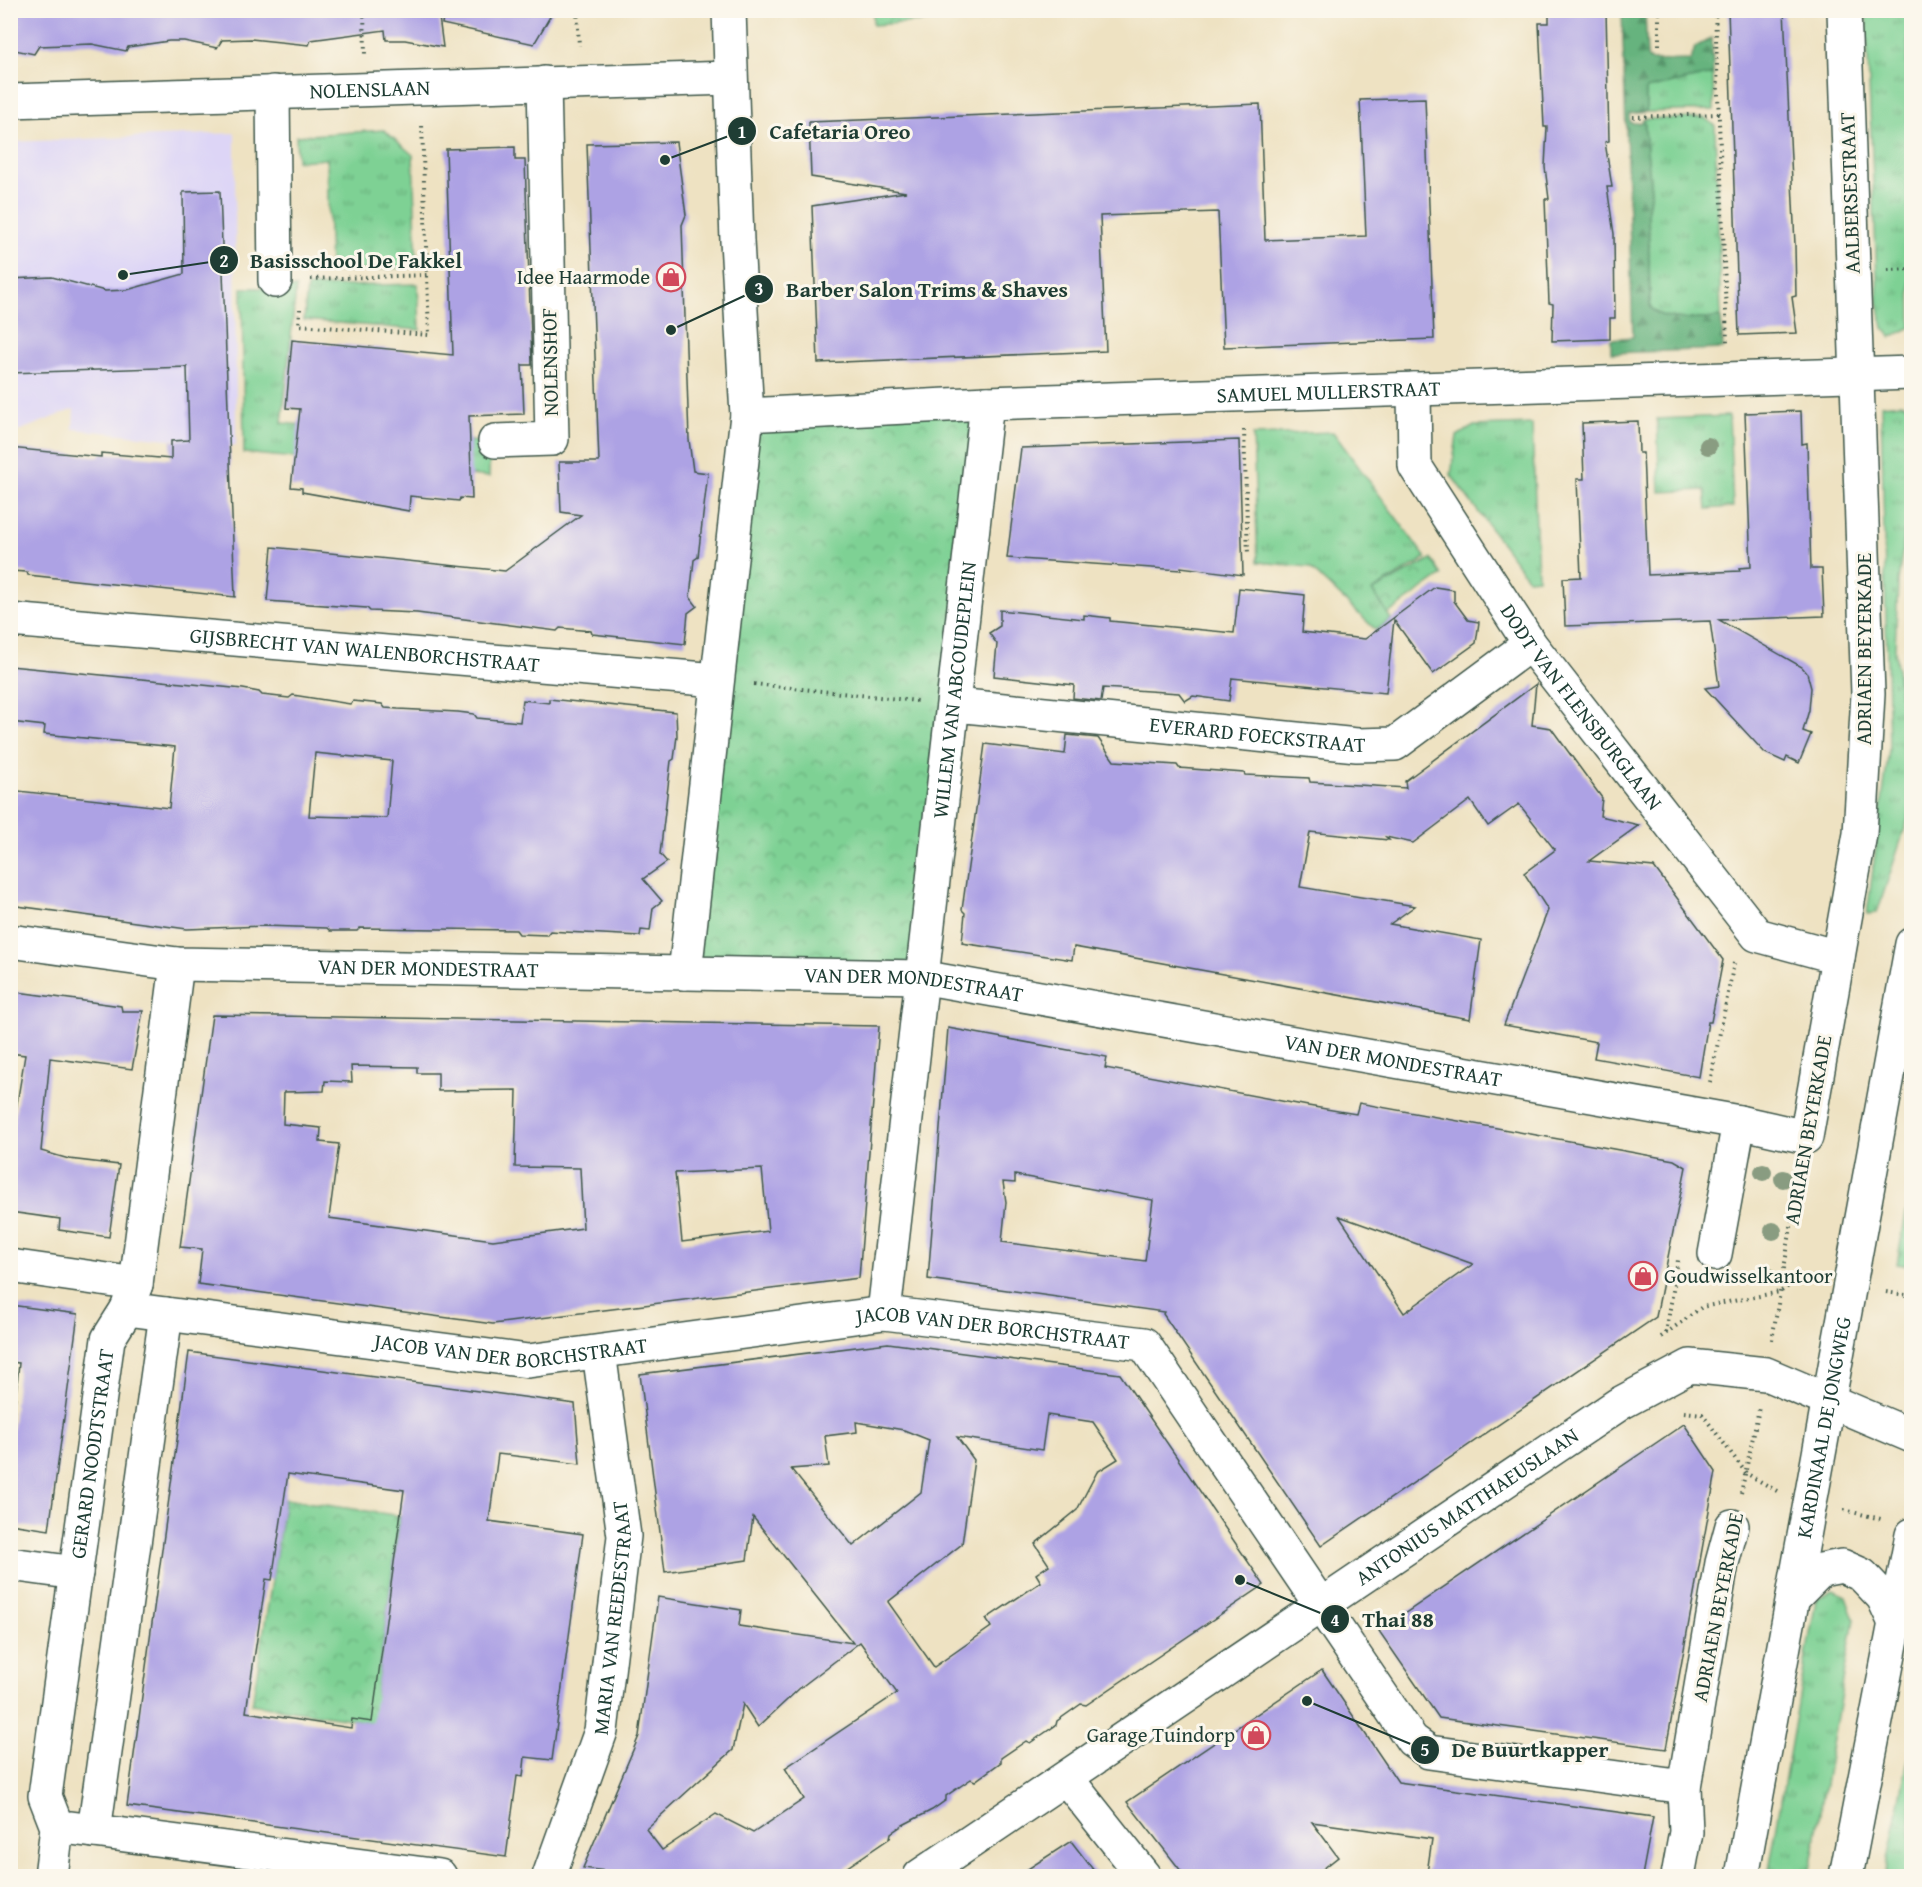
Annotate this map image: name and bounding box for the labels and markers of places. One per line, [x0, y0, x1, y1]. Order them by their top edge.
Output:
callout: Cafetaria Oreo [727, 111, 922, 151]
callout: Basisschool De Fakkel [209, 240, 474, 280]
place label: Idee Haarmode [517, 261, 650, 292]
shop icon: Idee Haarmode [655, 261, 687, 293]
callout: Barber Salon Trims & Shaves [744, 269, 1080, 309]
shop icon: Goudwisselkantoor [1627, 1260, 1659, 1292]
place label: Goudwisselkantoor [1664, 1260, 1833, 1291]
callout: Thai 88 [1320, 1599, 1446, 1639]
place label: Garage Tuindorp [1087, 1719, 1235, 1750]
shop icon: Garage Tuindorp [1240, 1719, 1272, 1751]
callout: De Buurtkapper [1410, 1730, 1621, 1770]

